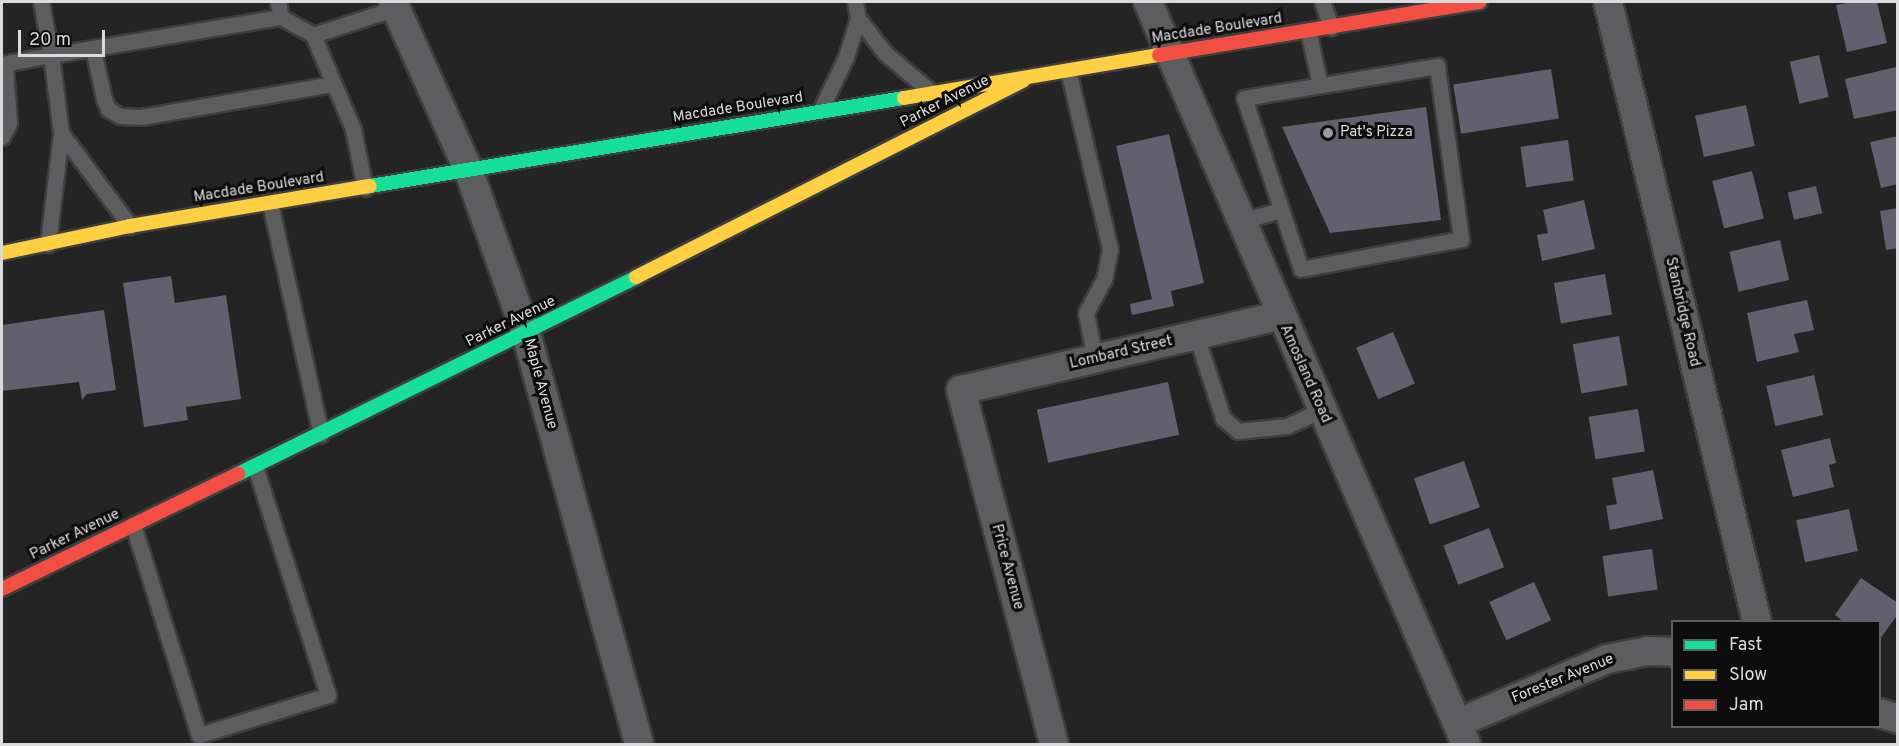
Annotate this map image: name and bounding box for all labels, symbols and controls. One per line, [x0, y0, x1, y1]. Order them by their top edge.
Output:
street label: Macdade Boulevard [1151, 10, 1283, 48]
scale bar [21, 18, 108, 56]
text: 20 m [29, 29, 71, 52]
street label: Parker Avenue [897, 72, 993, 132]
street label: Macdade Boulevard [672, 89, 804, 127]
place label: Pat's Pizza [1340, 124, 1413, 142]
marker: Pat's Pizza [1321, 126, 1335, 140]
street label: Macdade Boulevard [193, 169, 325, 207]
street label: Stanbridge Road [1661, 255, 1703, 369]
street label: Parker Avenue [463, 292, 559, 352]
street label: Amosland Road [1275, 322, 1335, 426]
street label: Lombard Street [1068, 332, 1174, 374]
street label: Maple Avenue [519, 336, 561, 432]
street label: Parker Avenue [27, 505, 123, 565]
street label: Price Avenue [987, 522, 1027, 612]
legend [1671, 620, 1881, 728]
text: Fast [1729, 634, 1762, 657]
street label: Forester Avenue [1509, 650, 1617, 708]
text: Slow [1729, 664, 1767, 687]
text: Jam [1729, 694, 1764, 717]

